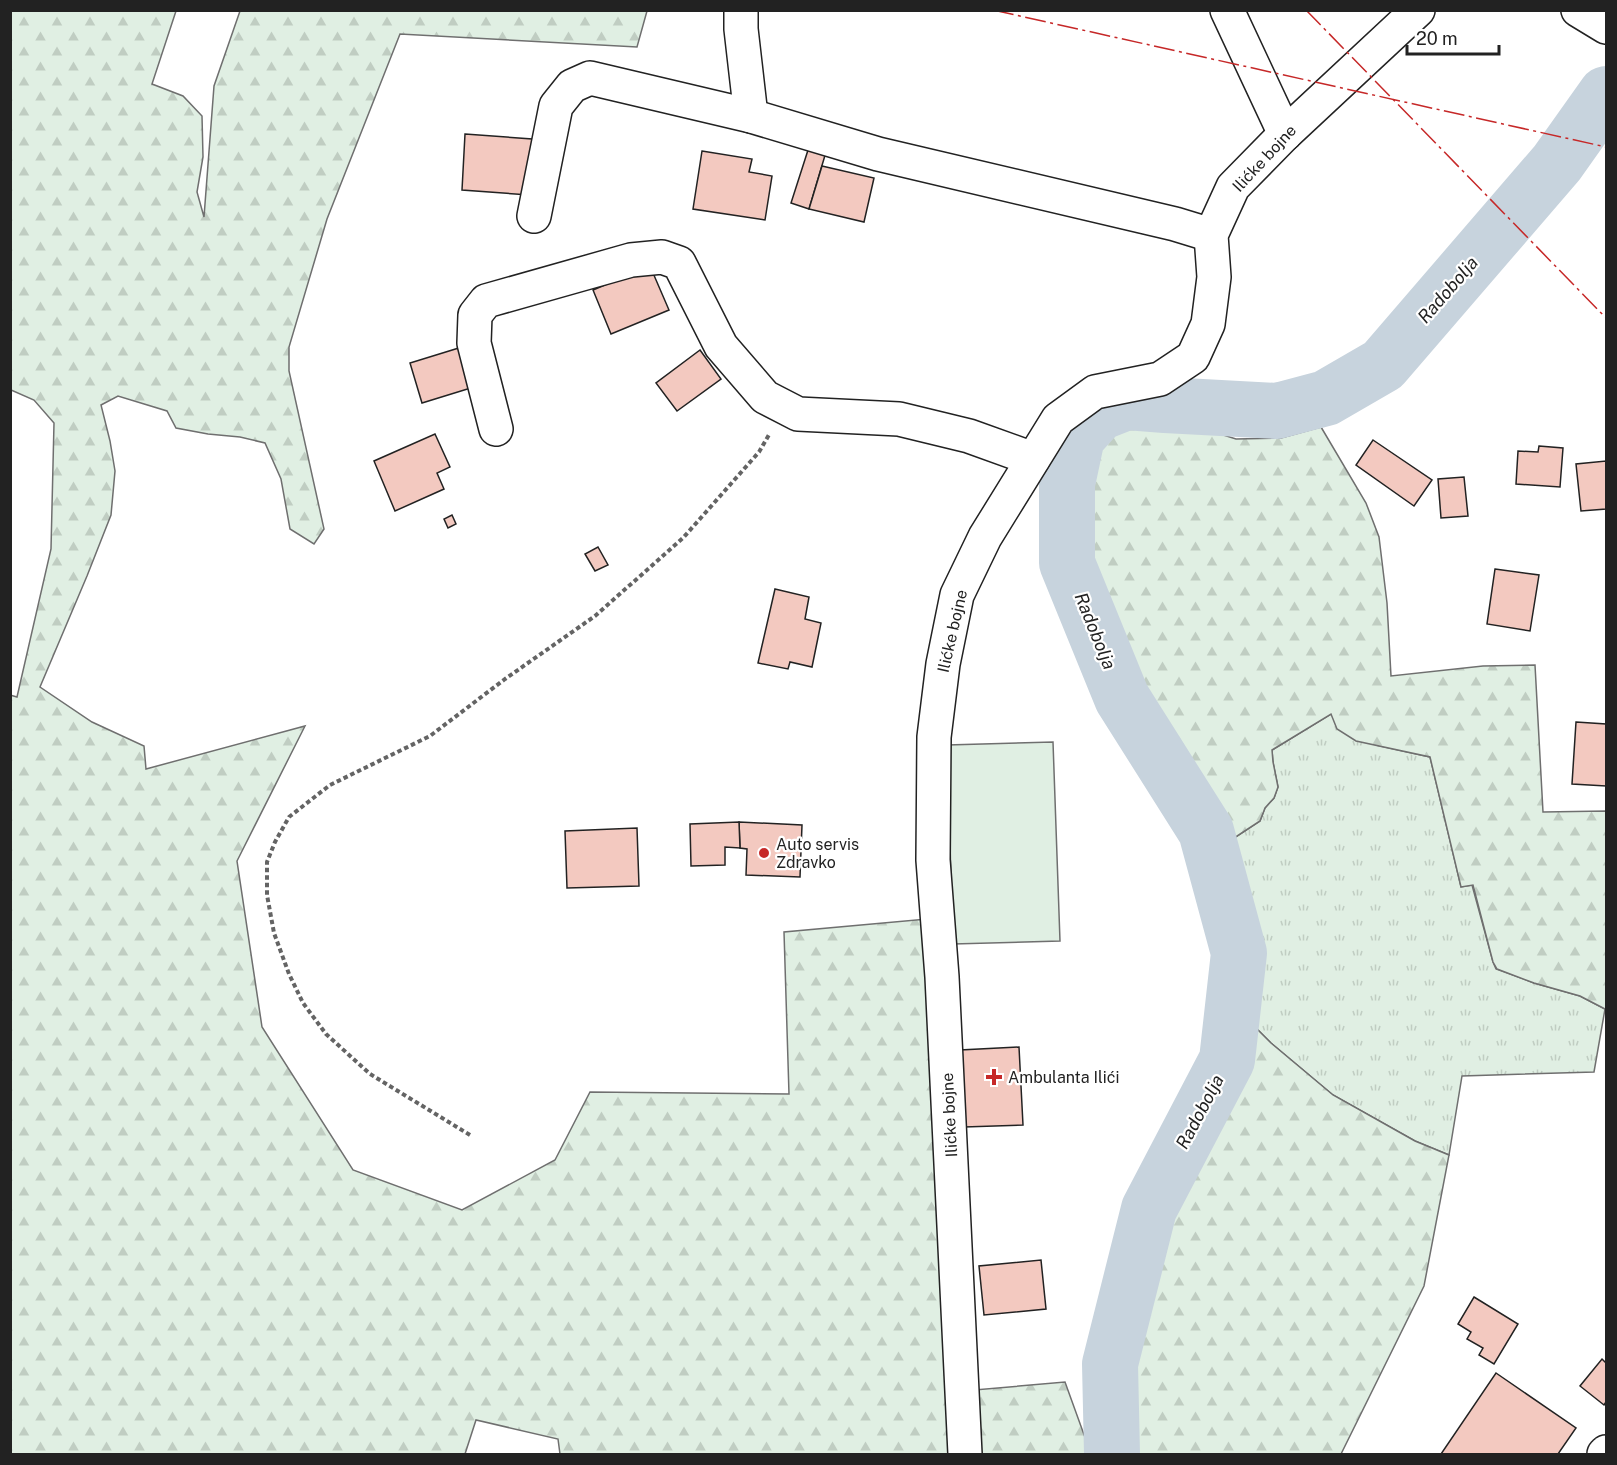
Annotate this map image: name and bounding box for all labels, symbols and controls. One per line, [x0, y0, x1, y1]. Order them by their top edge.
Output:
scale bar [1407, 18, 1498, 56]
text: 20 m [1416, 28, 1458, 49]
street label: Ilićke bojne [1229, 121, 1300, 196]
water label: Radobolja [1413, 252, 1482, 327]
street label: Ilićke bojne [934, 588, 971, 674]
water label: Radobolja [1071, 589, 1120, 672]
place label: Auto servis Zdravko [776, 835, 859, 872]
marker: Auto servis Zdravko [757, 846, 771, 860]
marker: Ambulanta Ilići [985, 1068, 1003, 1086]
place label: Ambulanta Ilići [1008, 1068, 1119, 1087]
water label: Radobolja [1171, 1071, 1228, 1152]
street label: Ilićke bojne [938, 1072, 961, 1158]

